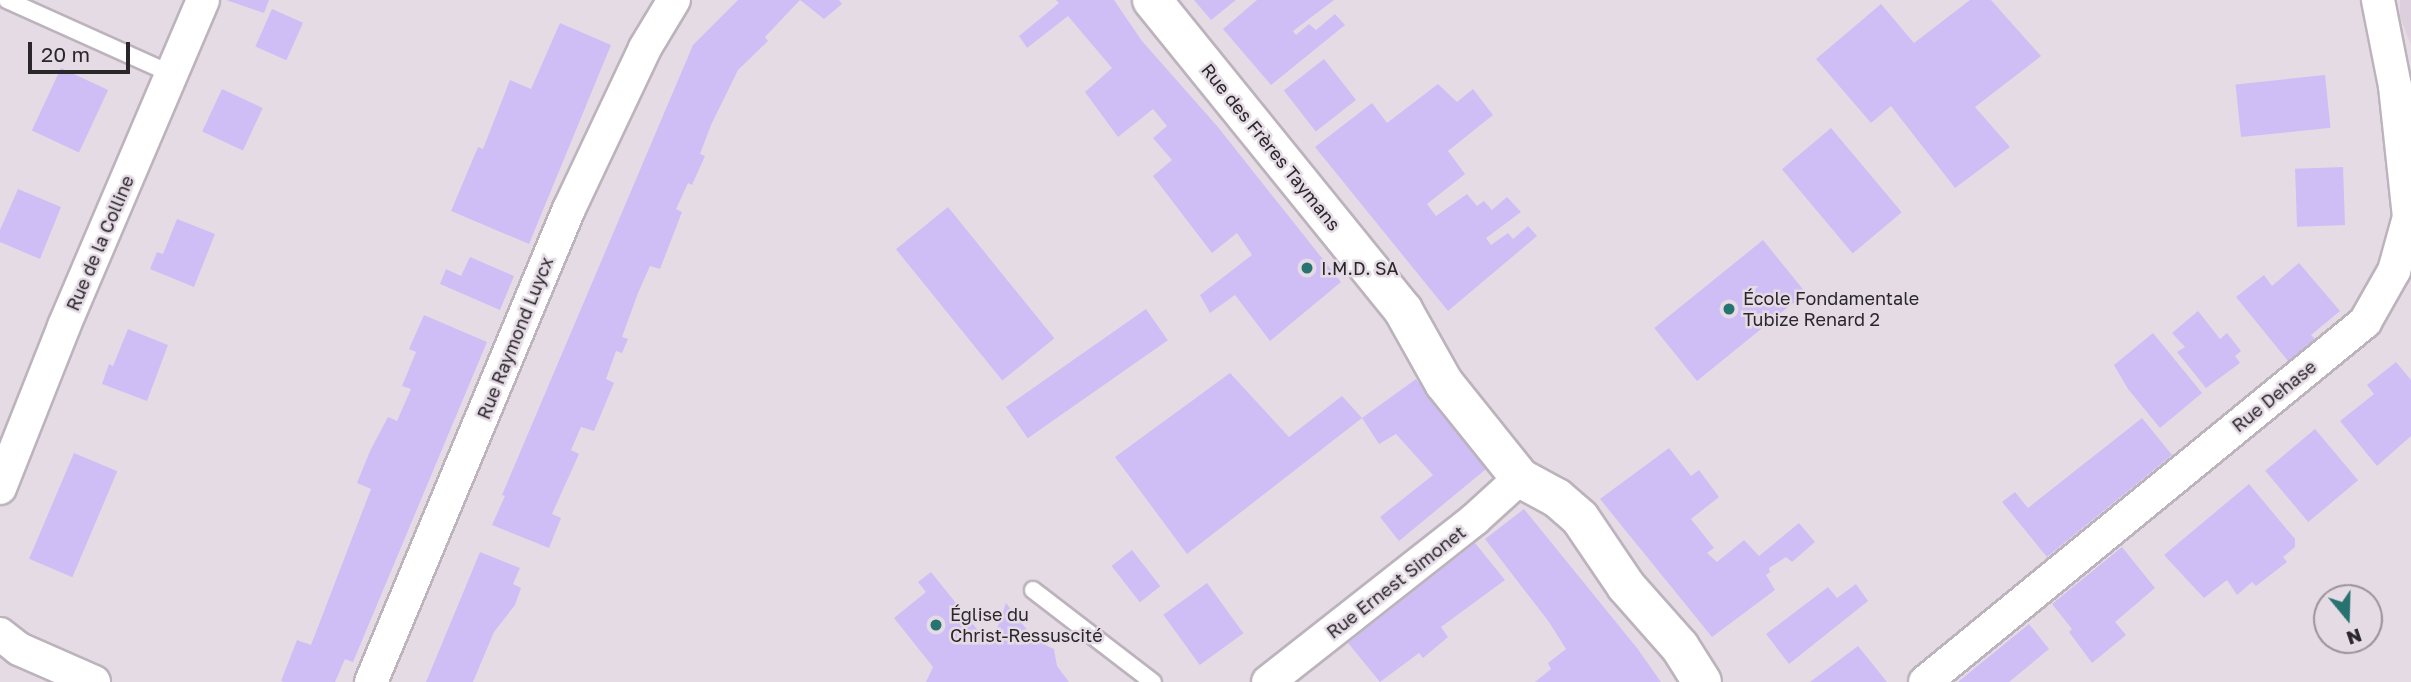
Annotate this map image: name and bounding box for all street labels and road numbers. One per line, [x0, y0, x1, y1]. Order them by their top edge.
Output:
street label: Rue des Frères Taymans [1197, 59, 1345, 235]
street label: Rue de la Colline [62, 172, 138, 314]
street label: Rue Raymond Luycx [473, 254, 557, 422]
street label: Rue Dehase [2228, 356, 2320, 436]
street label: Rue Ernest Simonet [1322, 521, 1470, 643]

